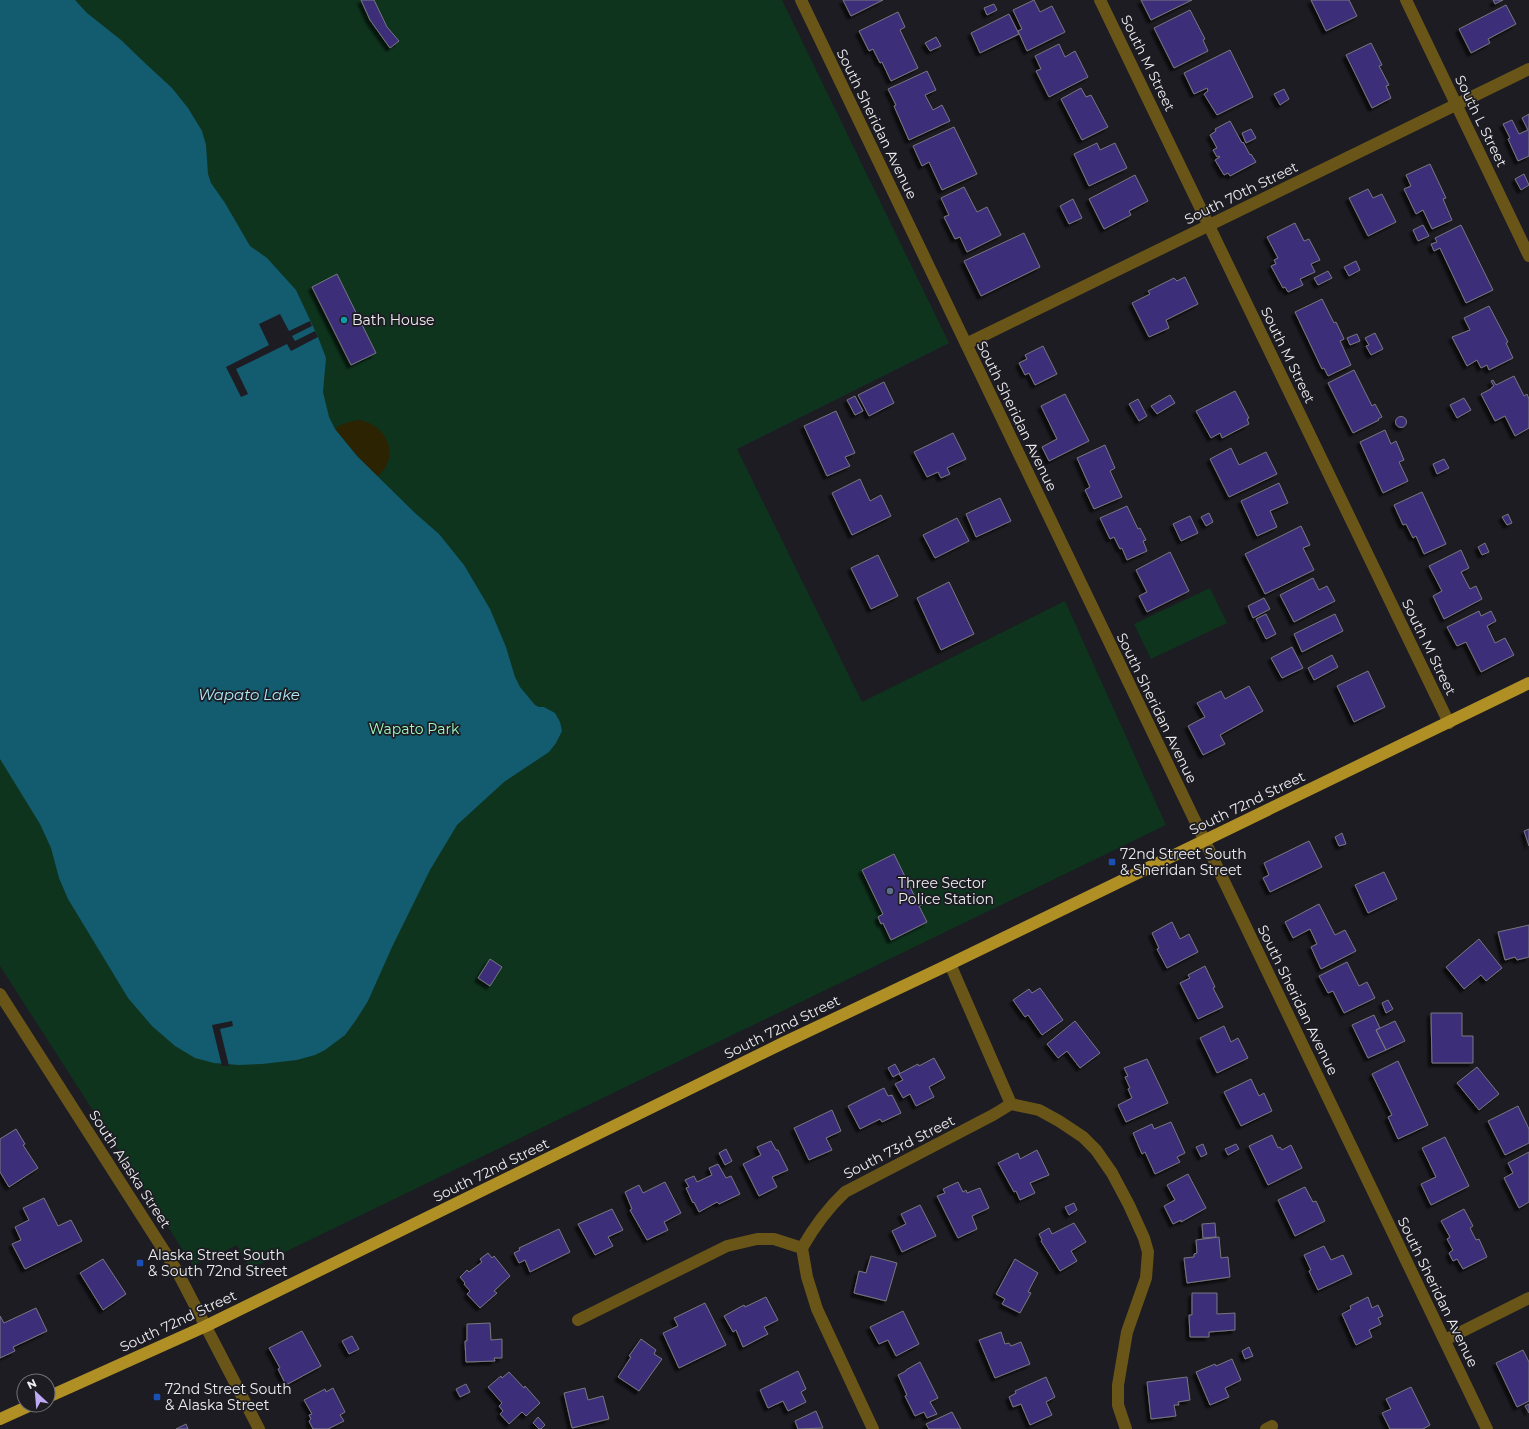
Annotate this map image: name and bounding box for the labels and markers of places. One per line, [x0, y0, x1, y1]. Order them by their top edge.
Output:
place label: Bath House [352, 311, 435, 329]
marker: Bath House [339, 315, 349, 325]
place label: 72nd Street South & Sheridan Street [1120, 845, 1247, 879]
marker: 72nd Street South & Sheridan Street [1107, 857, 1117, 867]
place label: Three Sector Police Station [898, 874, 994, 908]
marker: Three Sector Police Station [885, 886, 895, 896]
place label: Alaska Street South & South 72nd Street [148, 1246, 288, 1280]
marker: Alaska Street South & South 72nd Street [135, 1258, 145, 1268]
place label: 72nd Street South & Alaska Street [165, 1380, 292, 1414]
marker: 72nd Street South & Alaska Street [152, 1392, 162, 1402]

